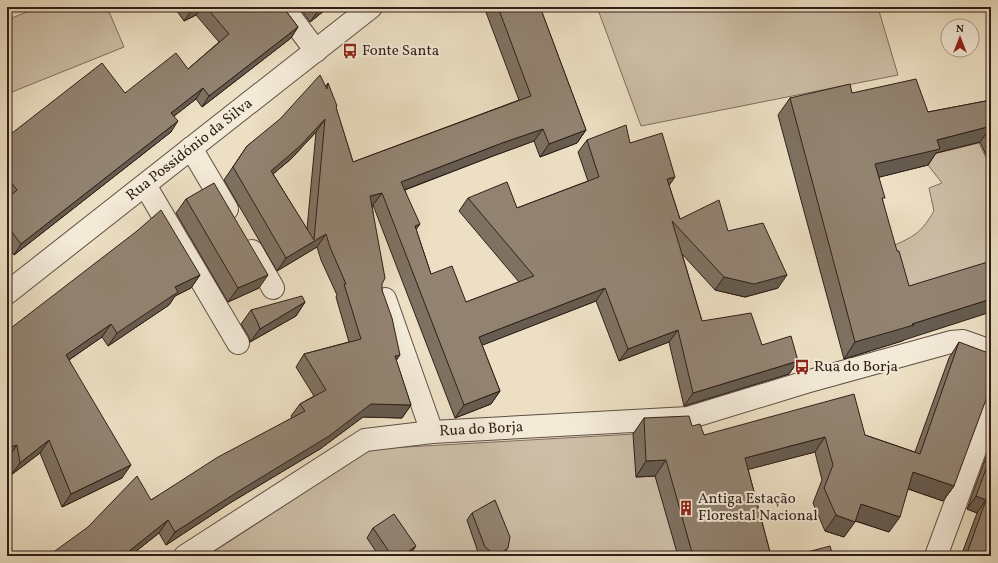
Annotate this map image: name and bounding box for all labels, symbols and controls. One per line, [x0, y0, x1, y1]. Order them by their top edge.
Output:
north arrow [940, 18, 980, 58]
text: N [956, 22, 964, 37]
place label: Fonte Santa [362, 41, 439, 62]
bus stop icon: Fonte Santa [341, 42, 359, 60]
street label: Rua Possidónio da Silva [122, 93, 257, 206]
place label: Rua do Borja [814, 357, 898, 378]
bus stop icon: Rua do Borja [793, 358, 811, 376]
street label: Rua do Borja [439, 417, 524, 442]
place label: Antiga Estação Florestal Nacional [698, 489, 818, 527]
building icon: Antiga Estação Florestal Nacional [677, 499, 695, 517]

